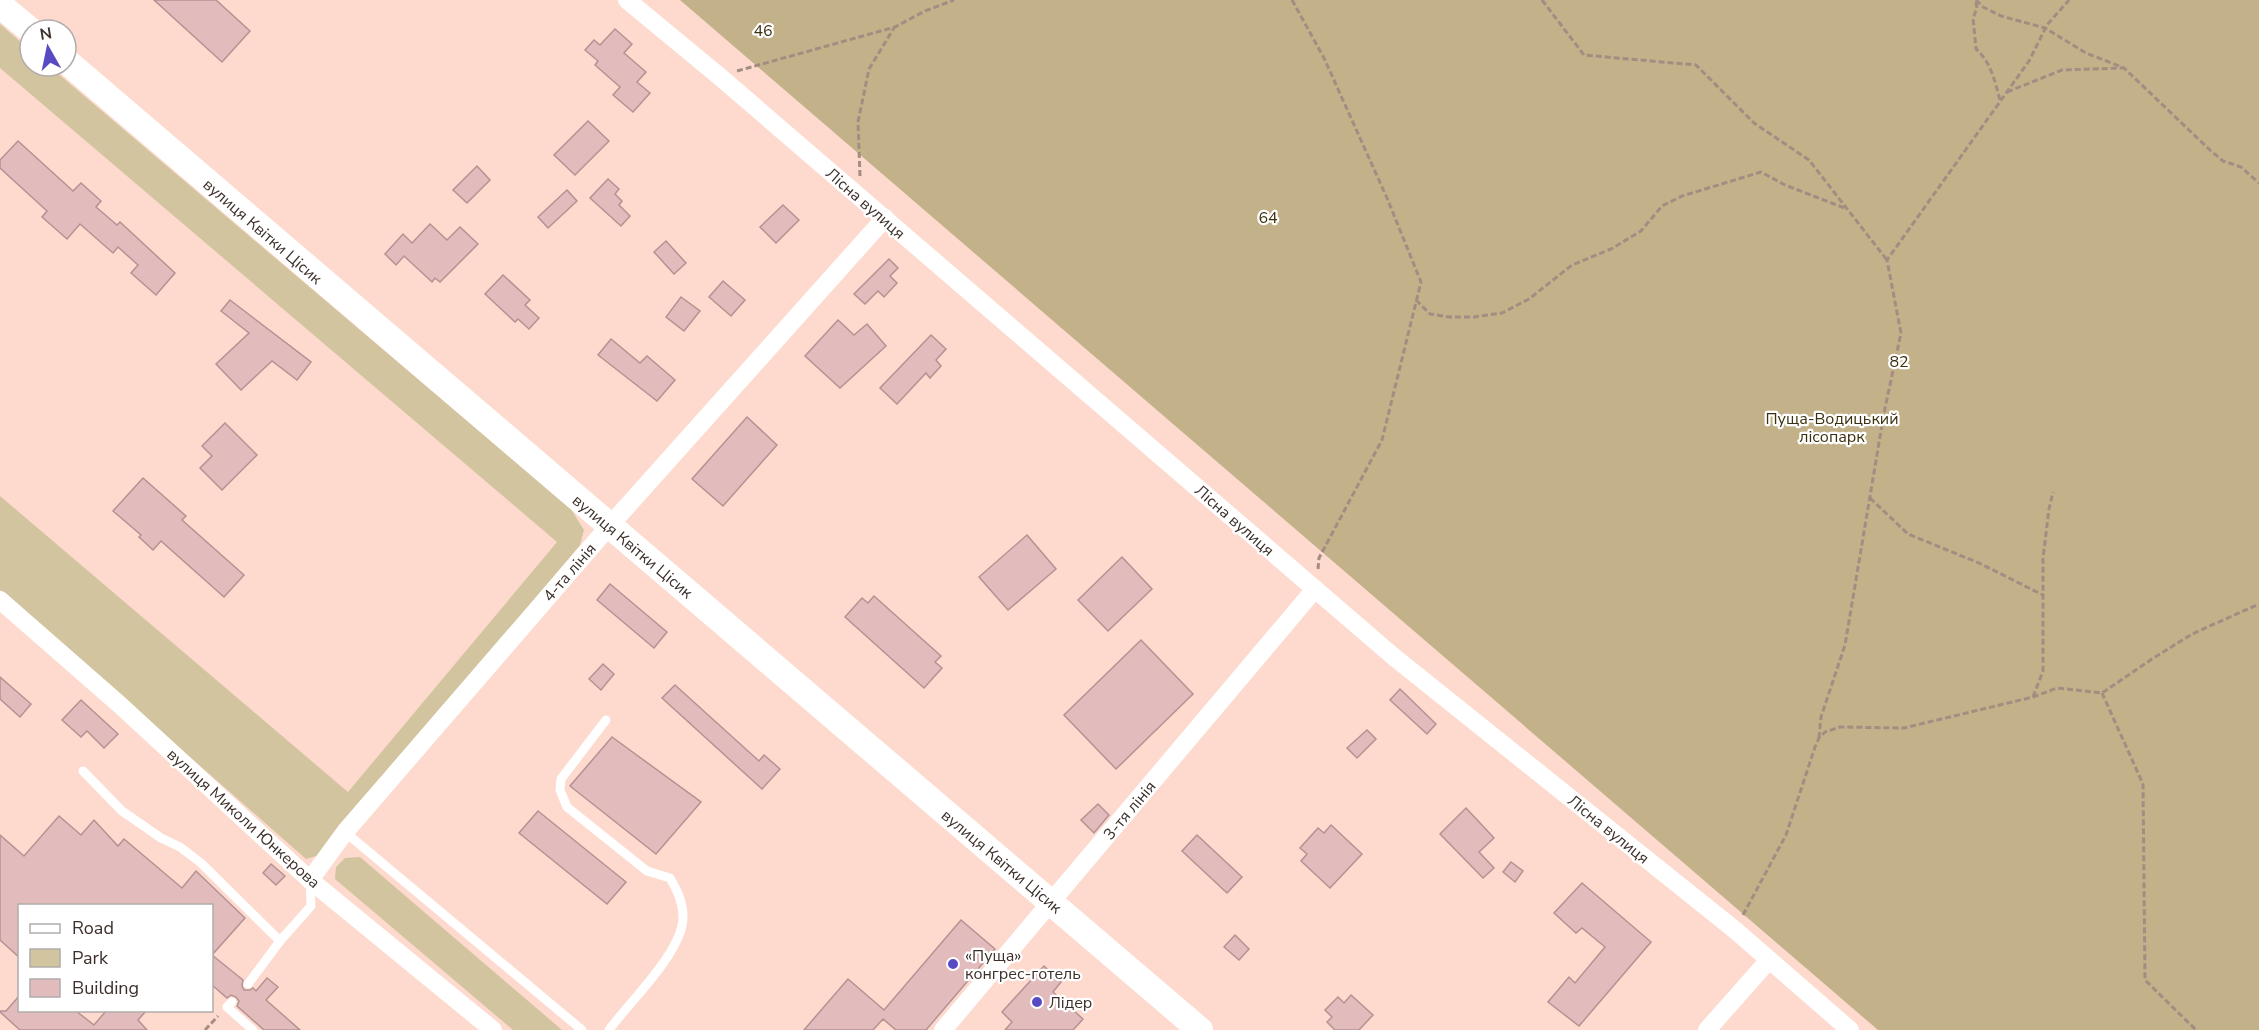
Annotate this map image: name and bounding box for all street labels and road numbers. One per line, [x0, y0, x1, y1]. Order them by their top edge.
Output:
street label: Лісна вулиця [821, 163, 910, 244]
street label: вулиця Квітки Цісик [198, 174, 327, 290]
street label: Лісна вулиця [1190, 480, 1279, 561]
street label: вулиця Квітки Цісик [567, 490, 698, 604]
street label: 4-та лінія [538, 539, 601, 607]
street label: вулиця Миколи Юнкерова [162, 744, 325, 894]
street label: 3-тя лінія [1098, 776, 1161, 845]
street label: Лісна вулиця [1563, 790, 1654, 869]
street label: вулиця Квітки Цісик [936, 805, 1067, 919]

